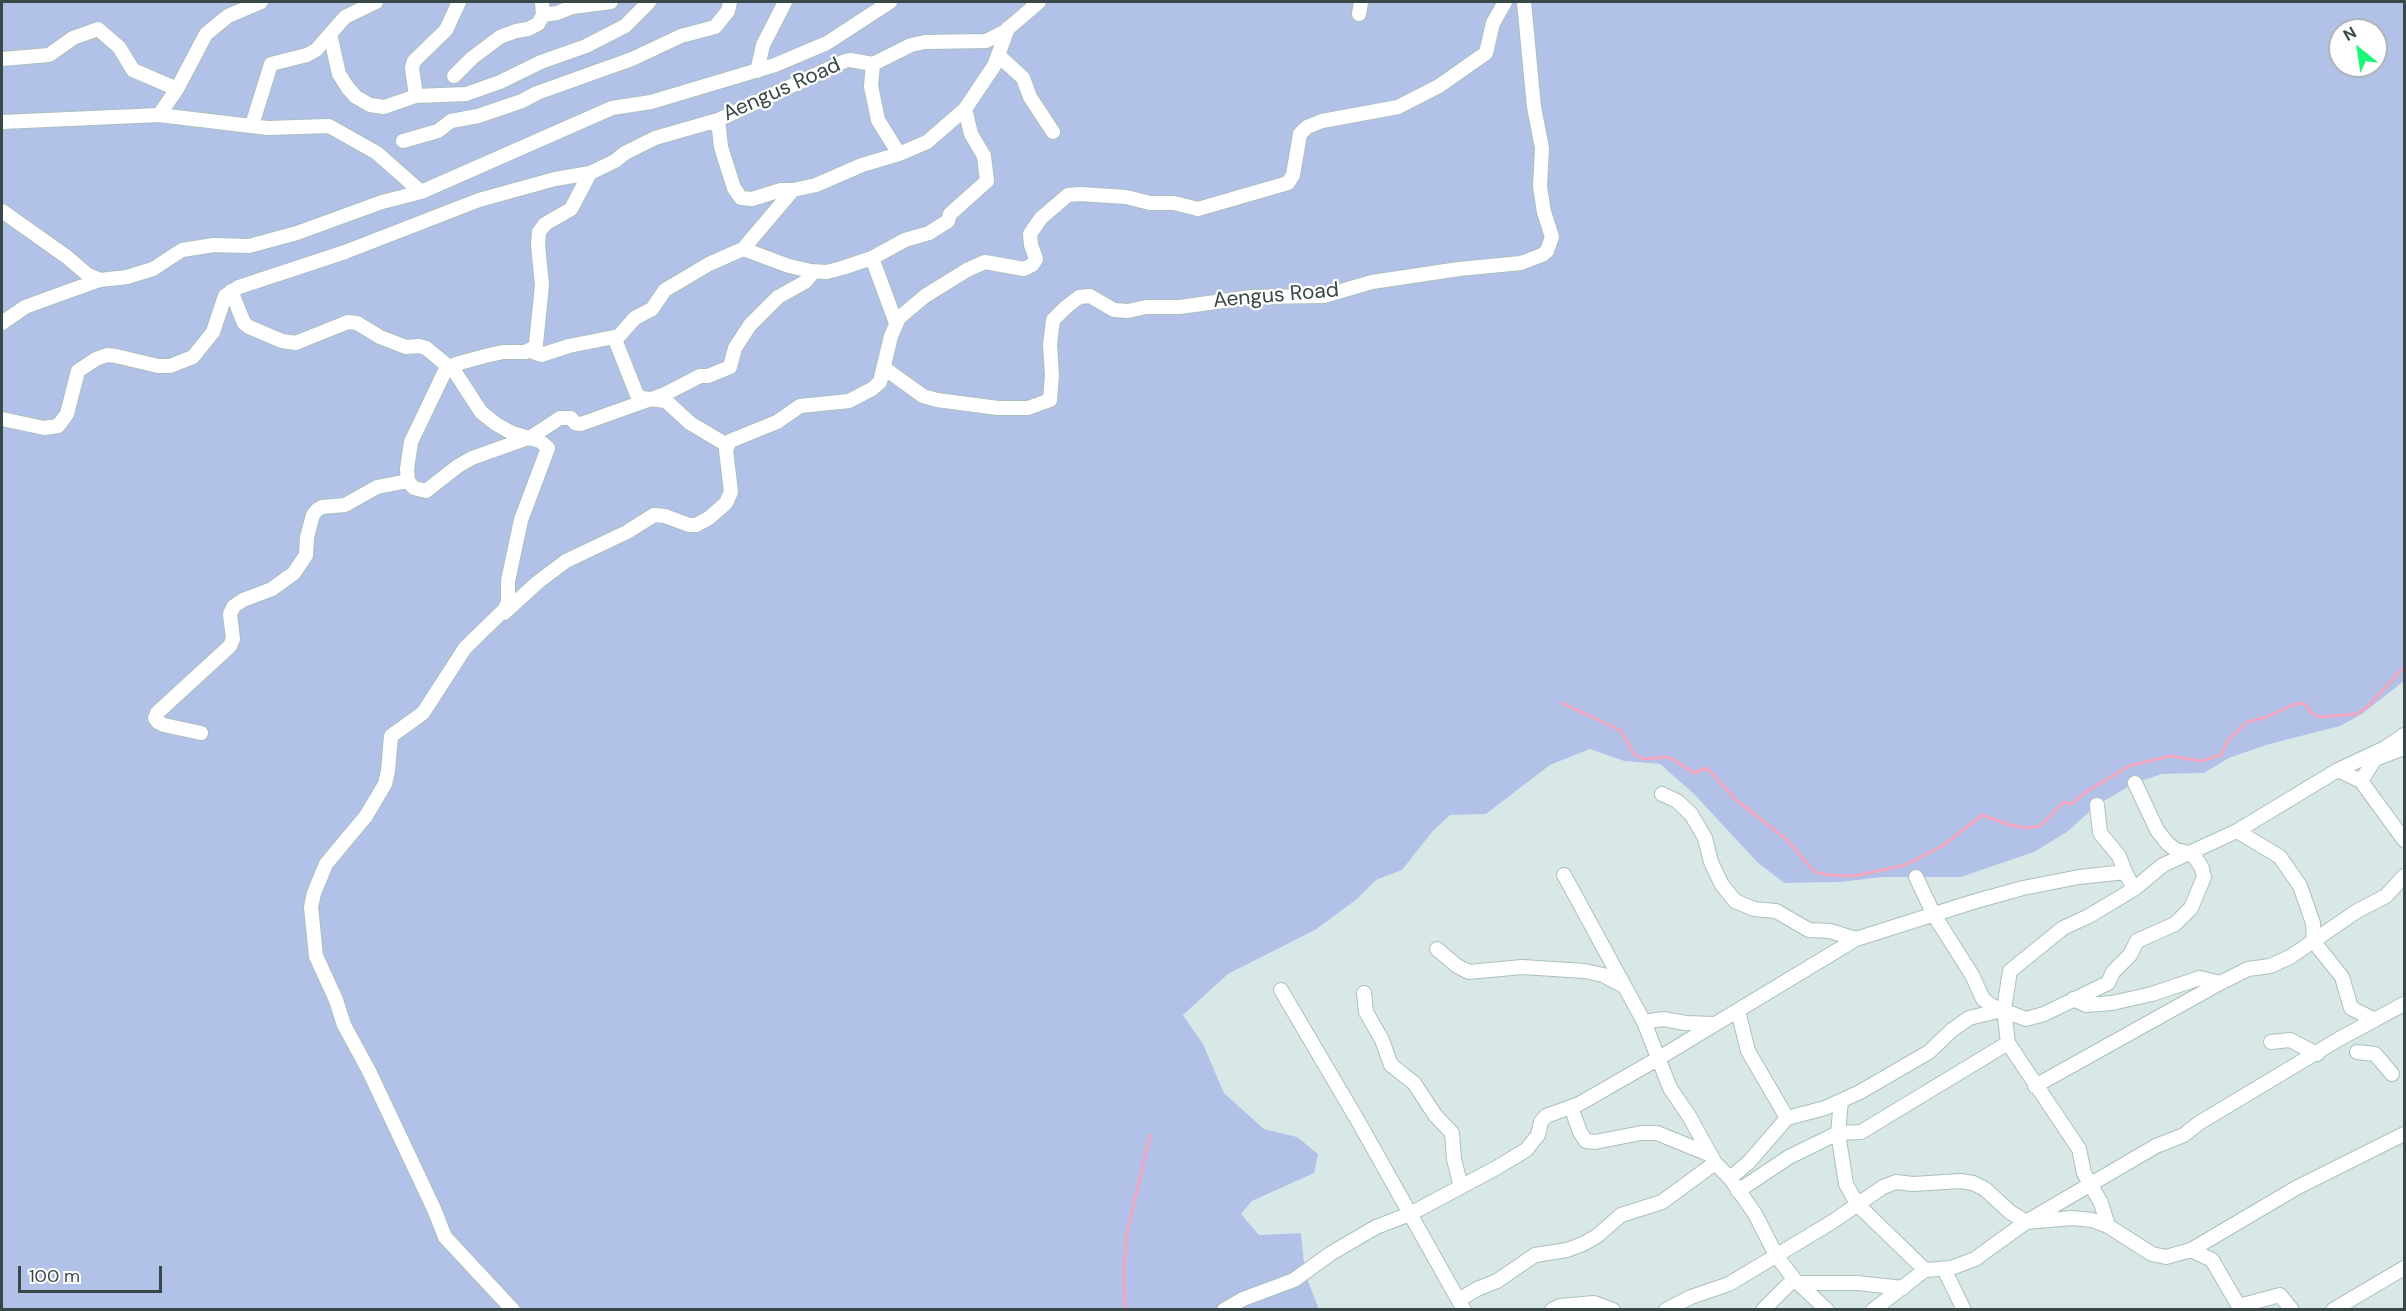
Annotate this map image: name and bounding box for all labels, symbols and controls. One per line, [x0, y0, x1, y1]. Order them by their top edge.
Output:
north arrow [2328, 18, 2388, 78]
text: N [2339, 22, 2360, 46]
street label: Aengus Road [719, 53, 845, 127]
street label: Aengus Road [1212, 278, 1340, 314]
scale bar [21, 1254, 165, 1292]
text: 100 m [29, 1264, 80, 1288]

